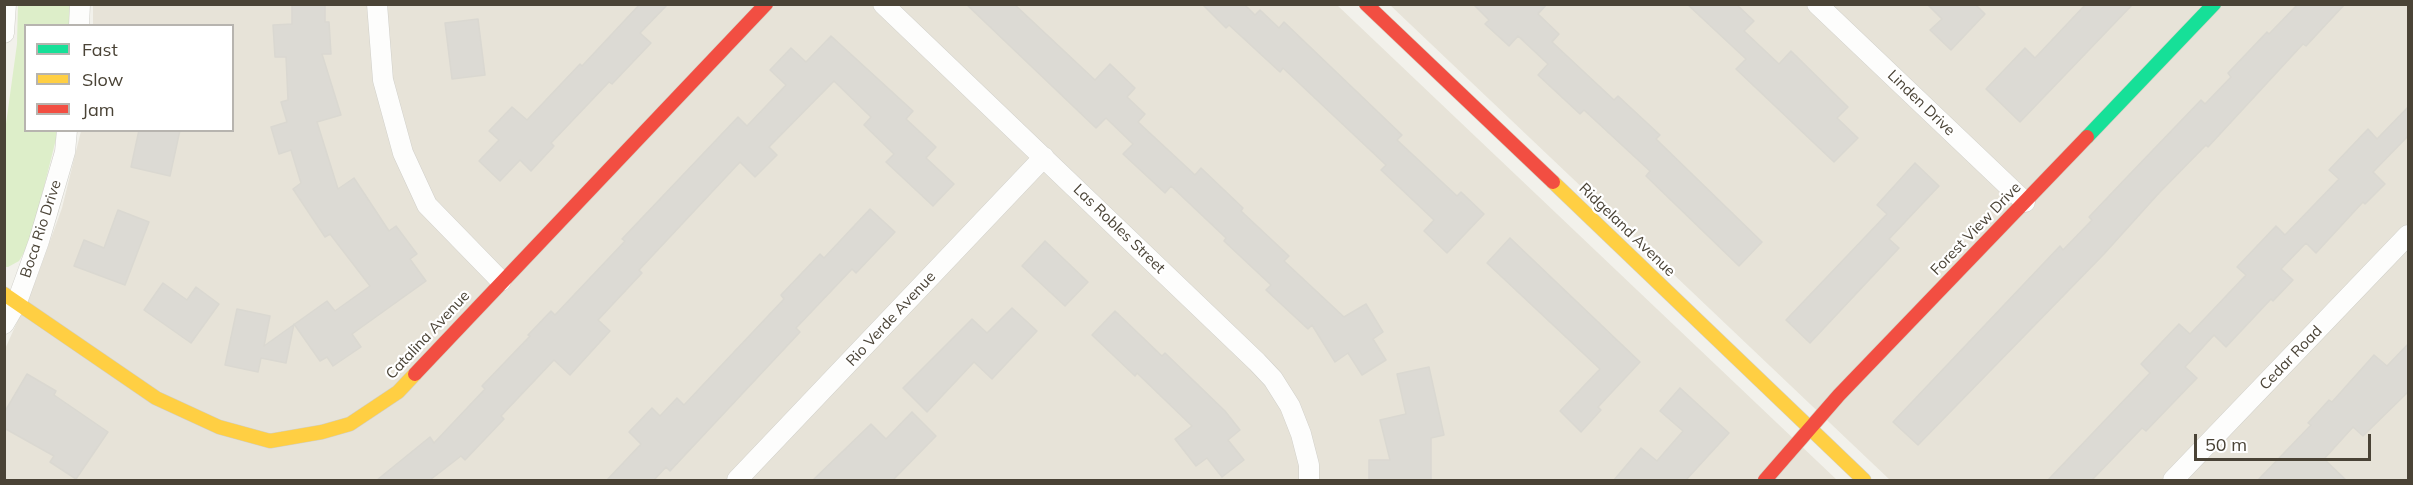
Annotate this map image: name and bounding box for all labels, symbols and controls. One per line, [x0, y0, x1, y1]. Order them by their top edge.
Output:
legend [24, 24, 234, 132]
text: Fast [82, 38, 118, 61]
street label: Linden Drive [1884, 66, 1958, 140]
text: Slow [82, 68, 123, 91]
text: Jam [82, 98, 115, 121]
street label: Boca Rio Drive [17, 178, 65, 280]
street label: Forest View Drive [1927, 179, 2025, 279]
street label: Ridgeland Avenue [1575, 180, 1679, 280]
street label: Las Robles Street [1069, 181, 1169, 277]
street label: Rio Verde Avenue [843, 268, 939, 370]
street label: Catalina Avenue [382, 287, 474, 383]
street label: Cedar Road [2256, 322, 2326, 394]
scale bar [2197, 422, 2374, 460]
text: 50 m [2205, 433, 2247, 456]

